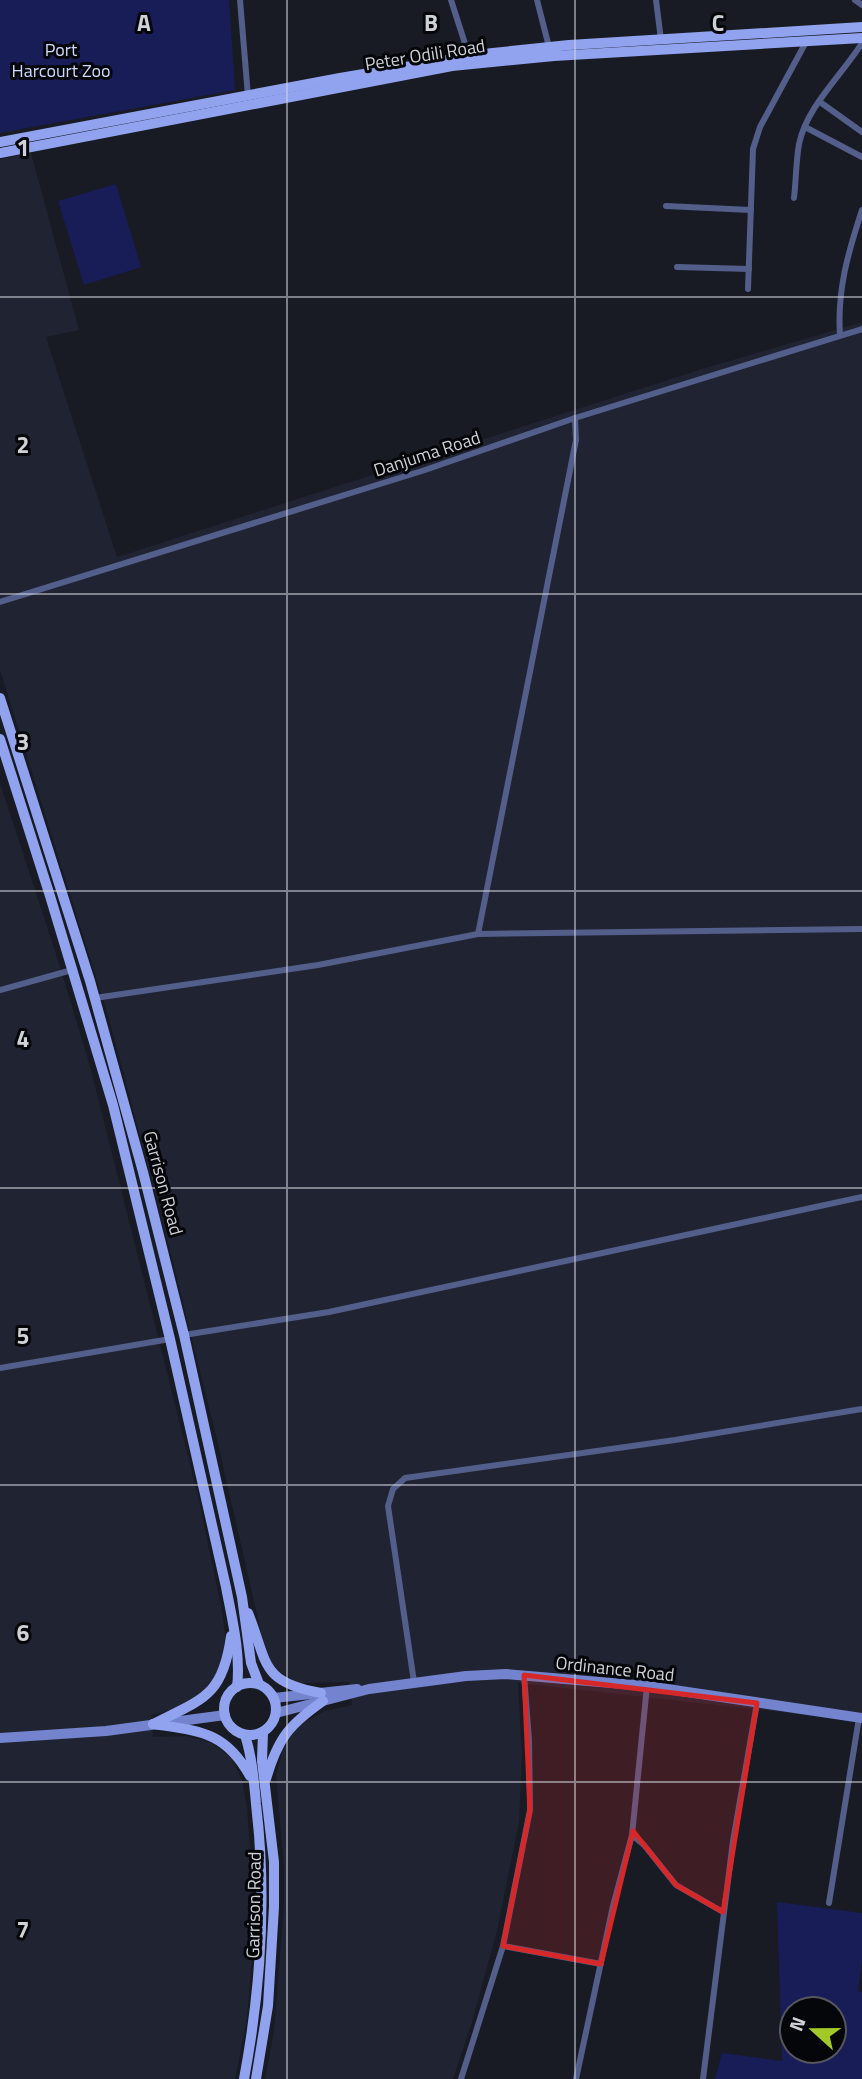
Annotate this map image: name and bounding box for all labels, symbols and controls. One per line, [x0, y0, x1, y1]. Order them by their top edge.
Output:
text: A [137, 5, 151, 40]
text: B [424, 5, 438, 40]
text: C [712, 5, 724, 40]
street label: Peter Odili Road [363, 32, 487, 77]
park label: Port Harcourt Zoo [12, 36, 111, 84]
text: 1 [17, 130, 29, 165]
street label: Danjuma Road [370, 424, 484, 483]
text: 2 [17, 427, 29, 462]
text: 3 [17, 724, 29, 759]
text: 4 [17, 1021, 29, 1056]
street label: Garrison Road [137, 1128, 190, 1238]
text: 5 [17, 1318, 29, 1353]
text: 6 [17, 1615, 30, 1650]
street label: Ordinance Road [554, 1649, 676, 1688]
street label: Garrison Road [239, 1851, 268, 1959]
text: 7 [17, 1912, 29, 1947]
north arrow [778, 1995, 848, 2065]
text: N [781, 2012, 813, 2035]

